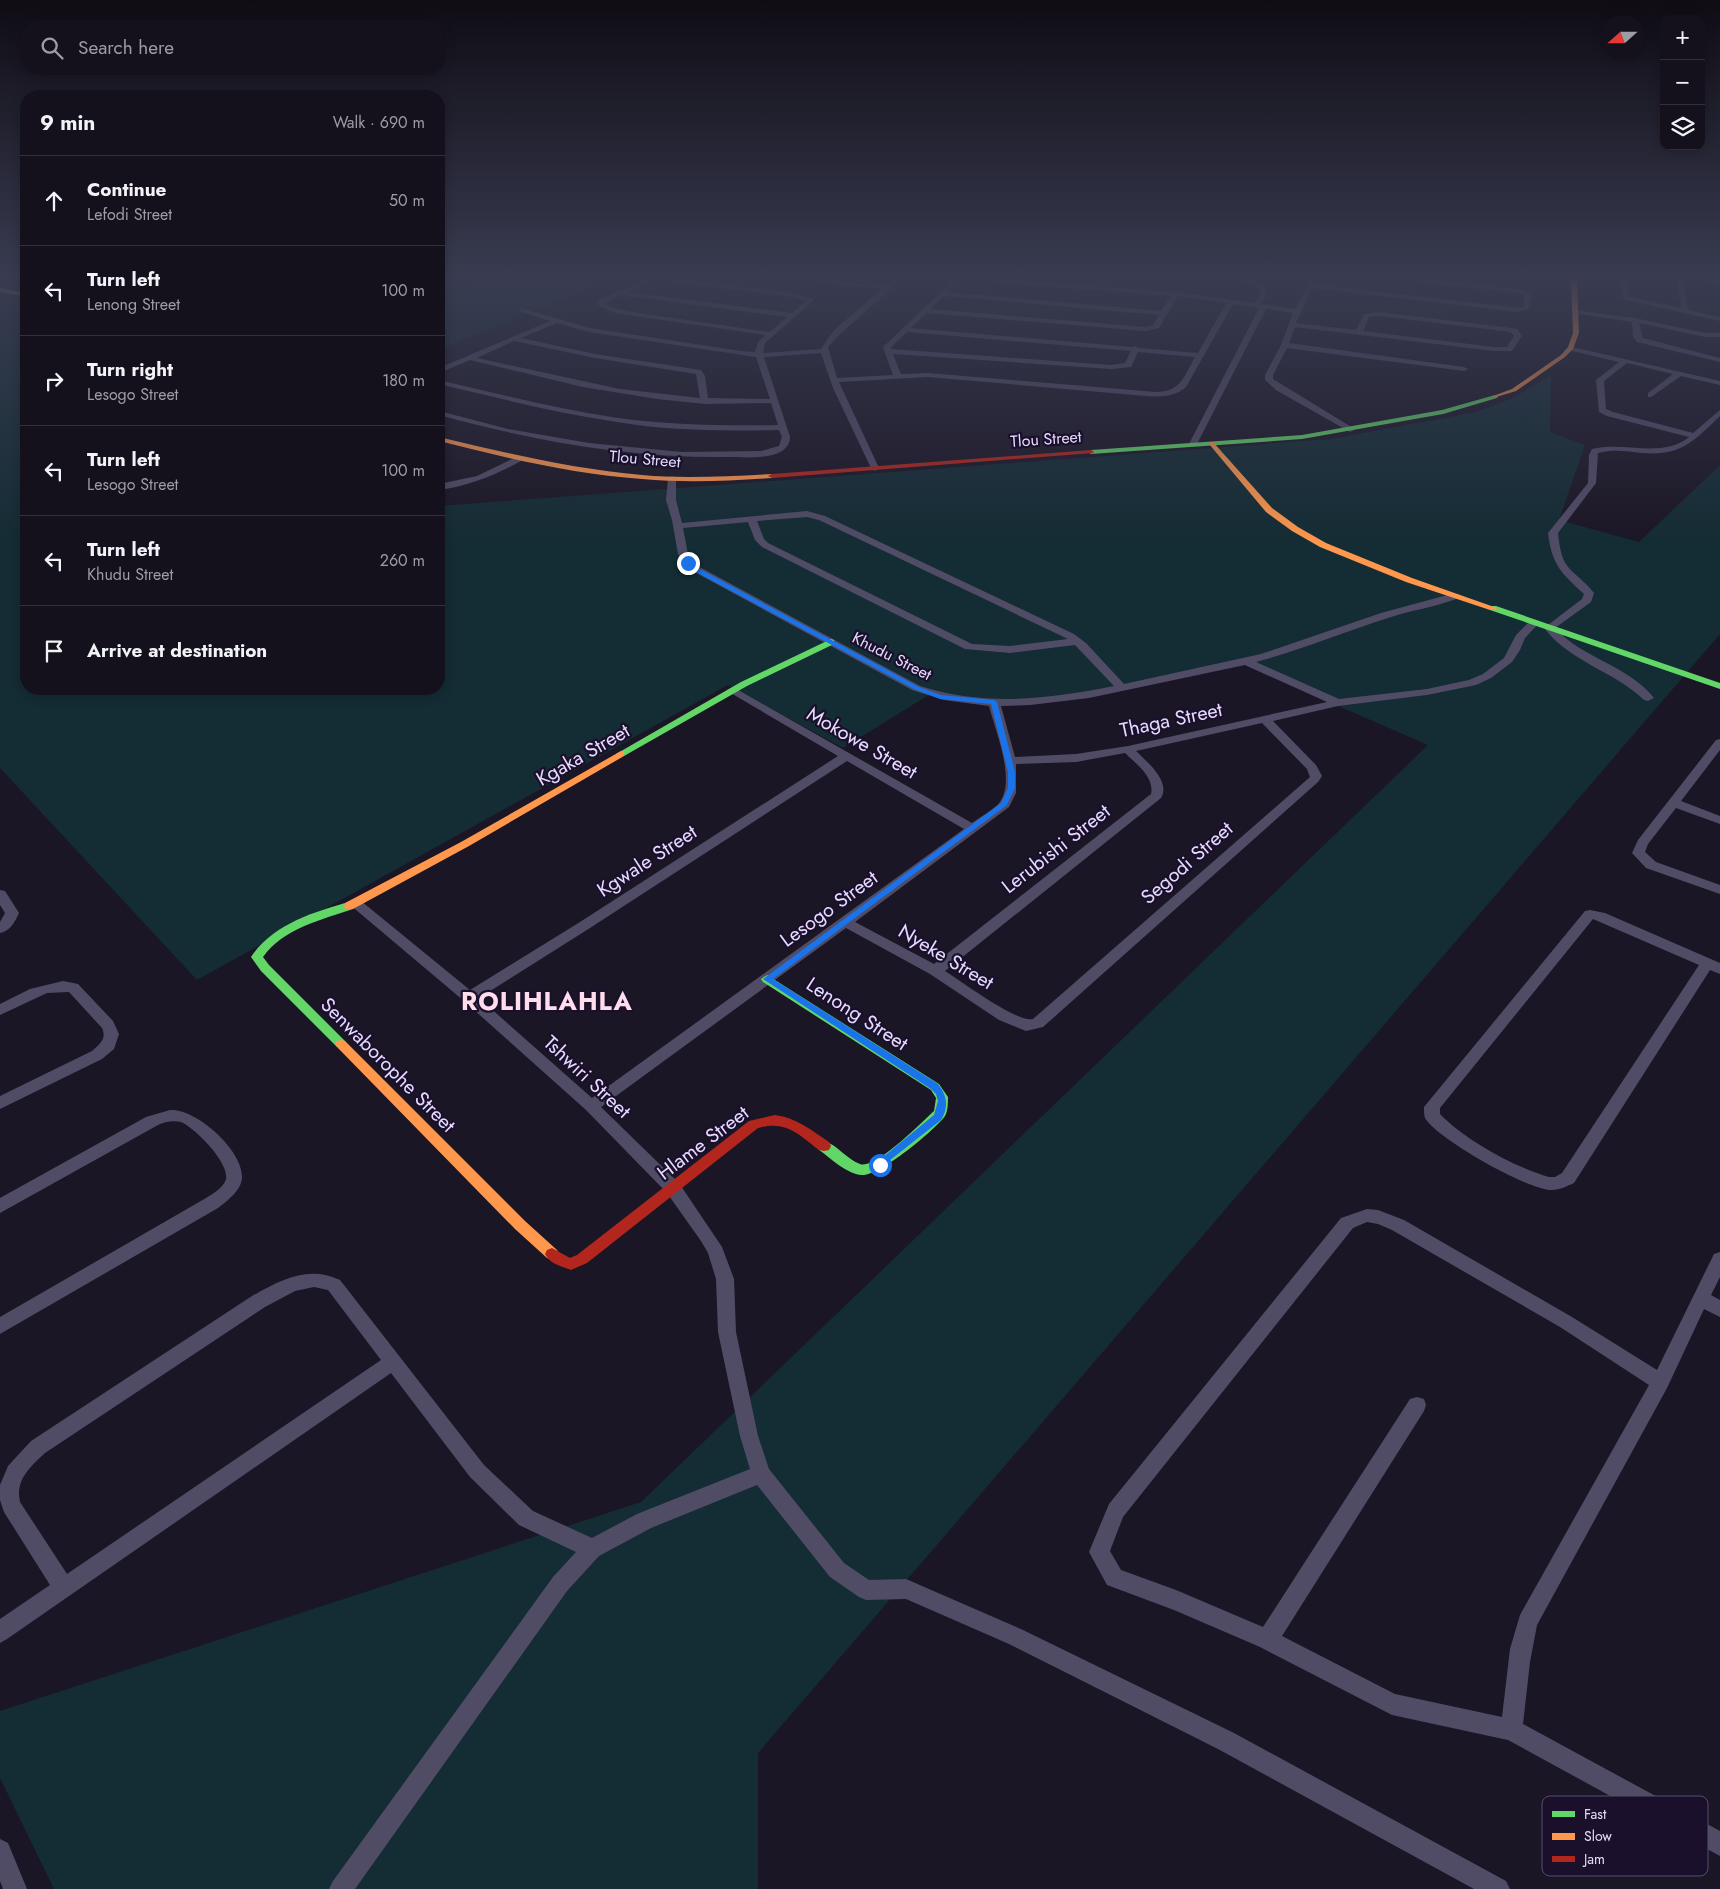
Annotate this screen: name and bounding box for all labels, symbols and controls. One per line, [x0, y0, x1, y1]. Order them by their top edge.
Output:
north arrow [1600, 15, 1645, 60]
map controls [1660, 15, 1705, 150]
button: + [1660, 15, 1705, 60]
search box [20, 20, 445, 75]
icon: search [38, 34, 66, 62]
text: Search here [78, 34, 174, 61]
button: − [1660, 60, 1705, 105]
button: layers [1660, 105, 1705, 150]
text: 9 min [40, 108, 95, 138]
text: Walk · 690 m [333, 111, 425, 134]
text: Continue [87, 176, 166, 203]
icon: ahead [40, 187, 68, 215]
text: 50 m [389, 189, 425, 212]
text: Lefodi Street [87, 203, 172, 226]
text: Turn left [87, 266, 160, 293]
icon: left [40, 277, 68, 305]
text: 100 m [381, 279, 425, 302]
text: Lenong Street [87, 293, 180, 316]
text: Turn right [87, 356, 173, 383]
icon: right [40, 367, 68, 395]
text: 180 m [382, 369, 425, 392]
text: Lesogo Street [87, 383, 178, 406]
street label: Tlou Street [1010, 425, 1082, 453]
street label: Tlou Street [609, 444, 682, 474]
text: Turn left [87, 446, 160, 473]
icon: left [40, 457, 68, 485]
text: 100 m [381, 459, 425, 482]
text: Lesogo Street [87, 473, 178, 496]
text: Turn left [87, 536, 160, 563]
icon: left [40, 547, 68, 575]
text: 260 m [380, 549, 425, 572]
route end [677, 552, 700, 575]
text: Khudu Street [87, 563, 173, 586]
street label: Khudu Street [848, 626, 936, 686]
icon: arrive [40, 637, 68, 665]
text: Arrive at destination [87, 637, 267, 664]
street label: Thaga Street [1117, 695, 1225, 745]
street label: Mokowe Street [801, 700, 923, 787]
street label: Kgaka Street [531, 716, 635, 794]
street label: Lerubishi Street [996, 797, 1117, 901]
street label: Segodi Street [1135, 815, 1240, 911]
street label: Kgwale Street [591, 818, 703, 904]
street label: Lesogo Street [774, 864, 884, 954]
street label: Nyeke Street [893, 917, 999, 997]
street label: Lenong Street [800, 970, 914, 1058]
district label: ROLIHLAHLA [461, 983, 633, 1019]
street label: Senwaborophe Street [314, 991, 462, 1139]
street label: Tshwiri Street [537, 1029, 637, 1125]
street label: Hlame Street [651, 1099, 755, 1187]
route start [869, 1154, 892, 1177]
legend [1542, 1796, 1708, 1876]
text: Fast [1584, 1804, 1607, 1824]
text: Slow [1584, 1826, 1612, 1846]
text: Jam [1582, 1849, 1605, 1869]

